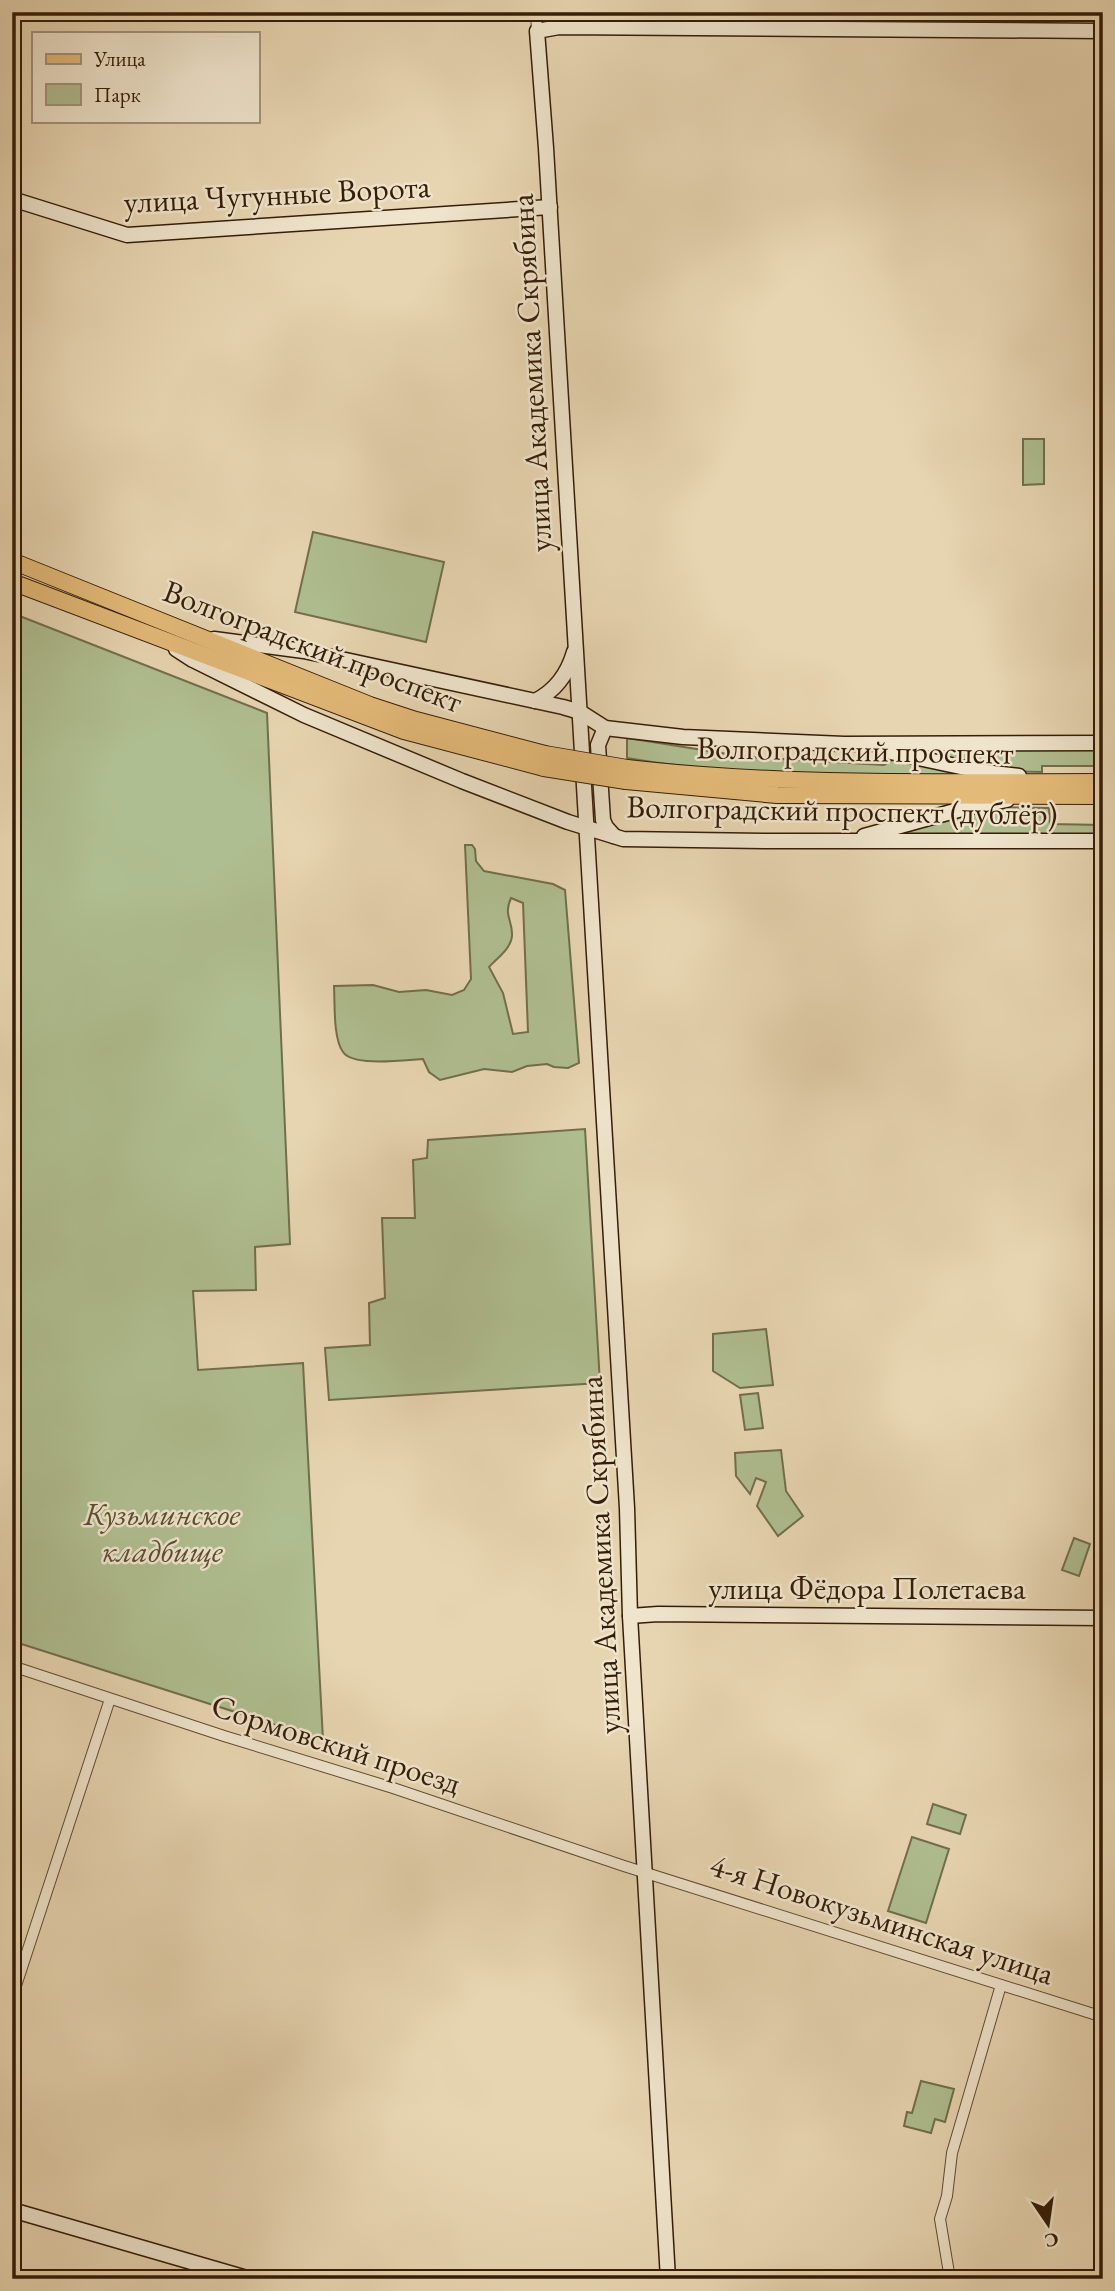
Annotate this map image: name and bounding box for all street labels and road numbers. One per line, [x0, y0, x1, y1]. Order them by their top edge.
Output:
street label: улица Чугунные Ворота [123, 165, 432, 223]
street label: улица Академика Скрябина [501, 193, 561, 553]
street label: Волгоградский проспект [157, 570, 469, 722]
street label: Волгоградский проспект [696, 726, 1014, 774]
street label: Волгоградский проспект (дублёр) [626, 785, 1058, 835]
street label: улица Академика Скрябина [570, 1375, 630, 1735]
street label: улица Фёдора Полетаева [708, 1567, 1026, 1609]
street label: Сормовский проезд [206, 1684, 466, 1804]
street label: 4-я Новокузьминская улица [705, 1844, 1059, 1995]

